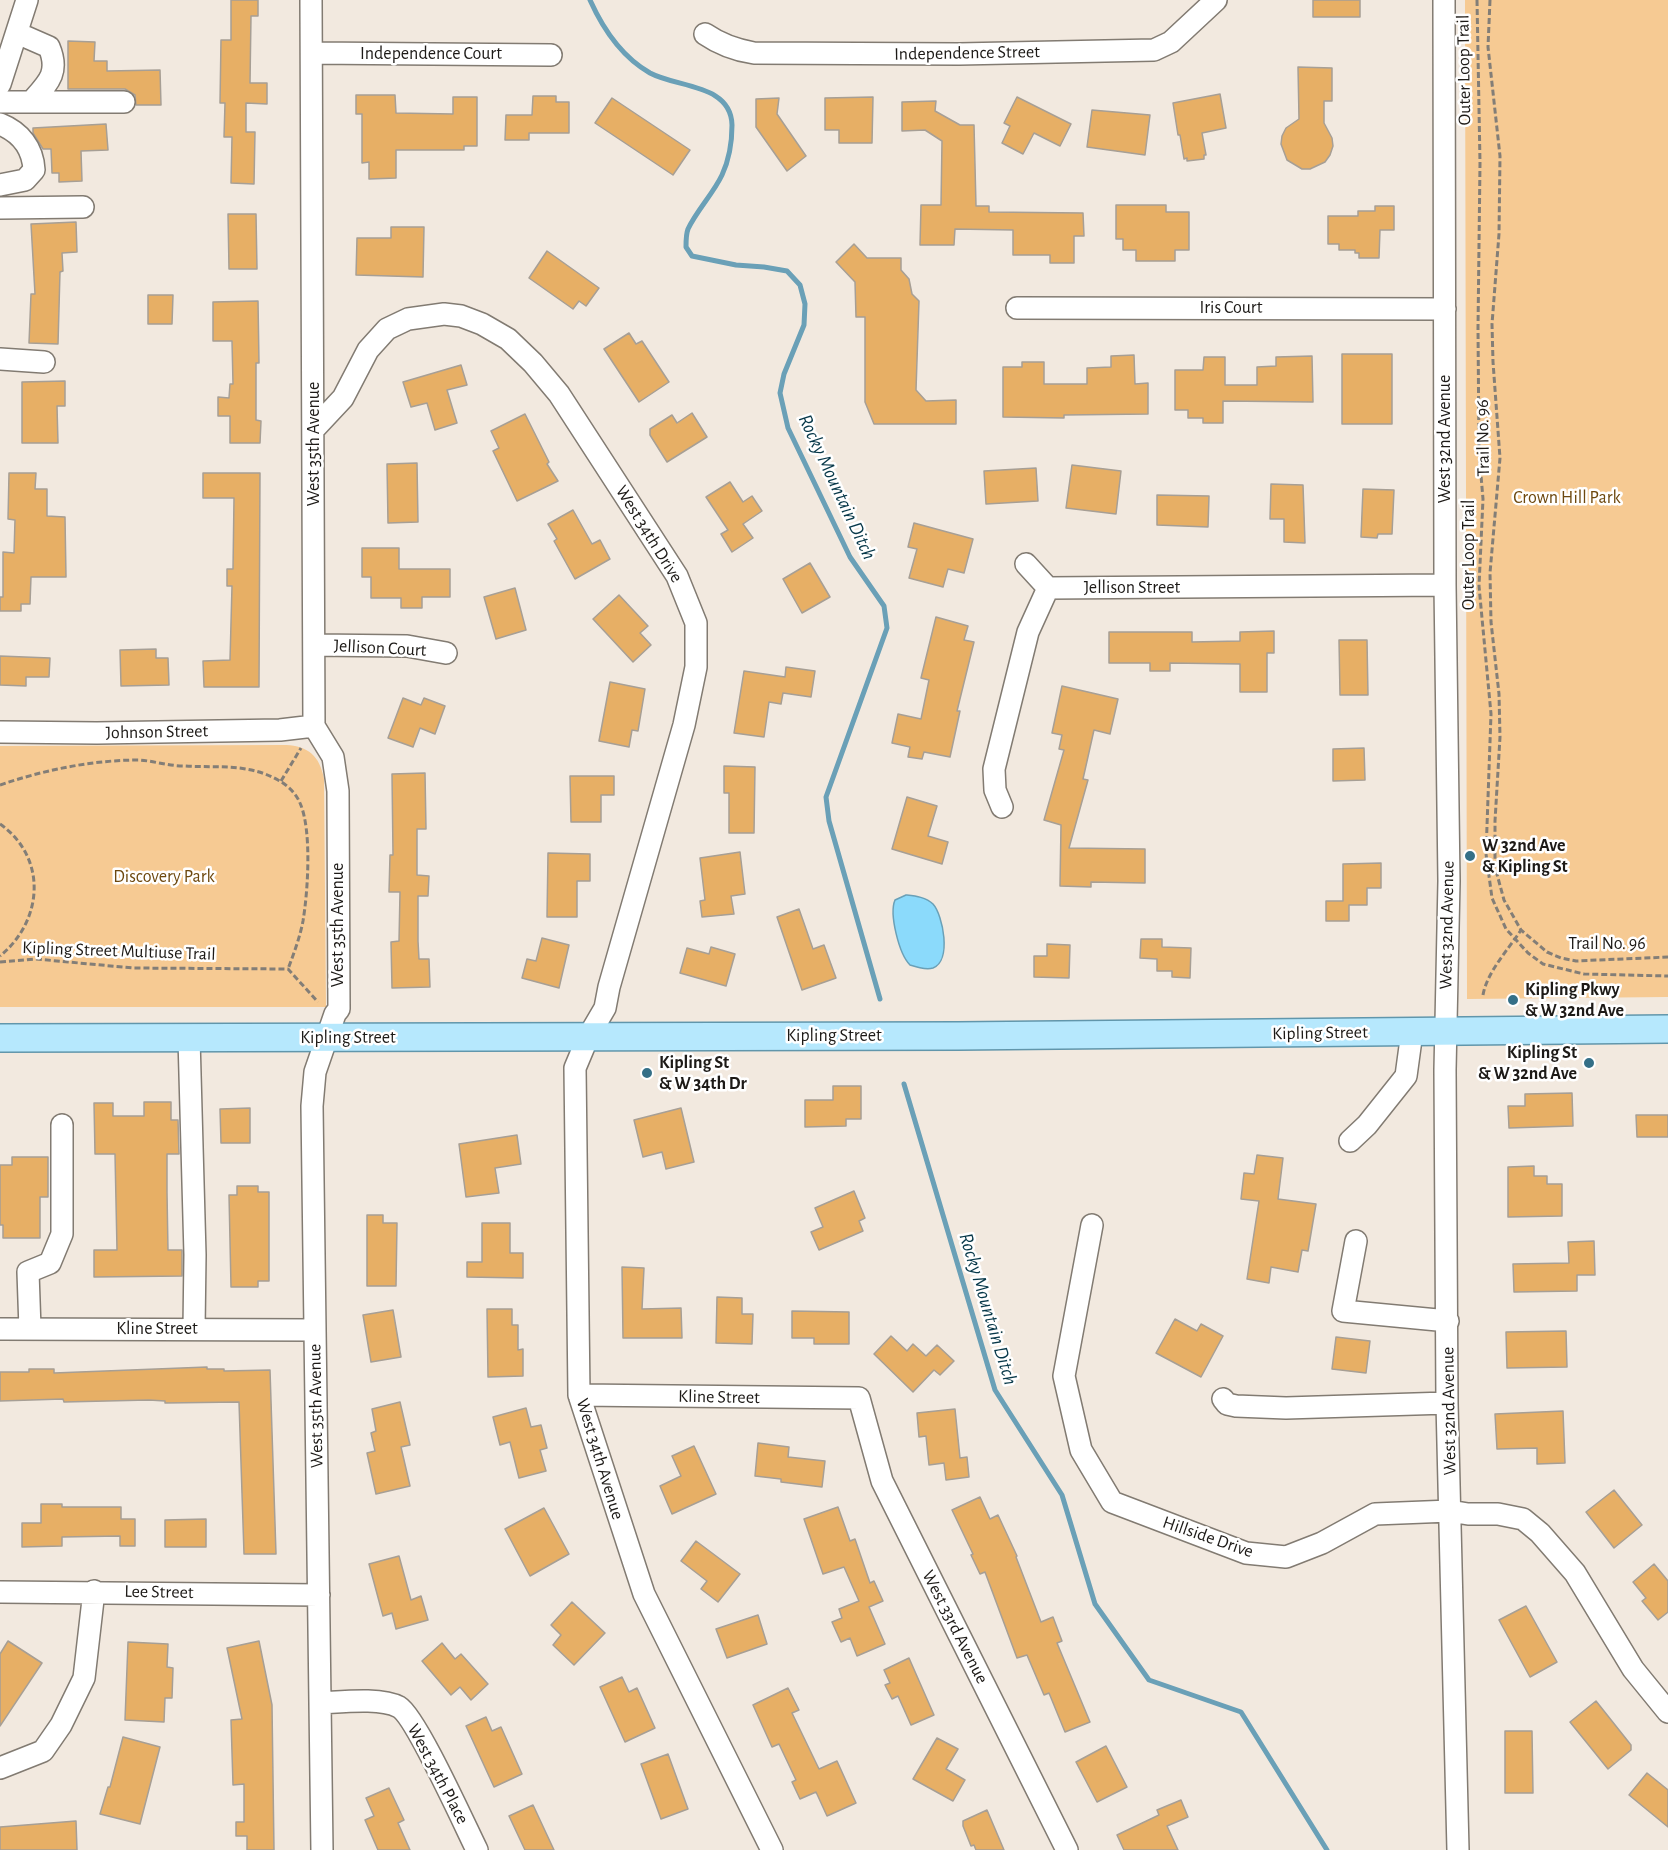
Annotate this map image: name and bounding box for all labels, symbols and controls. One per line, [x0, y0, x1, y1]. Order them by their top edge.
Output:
street label: Outer Loop Trail [1452, 14, 1476, 126]
street label: Independence Street [894, 41, 1040, 65]
street label: Independence Court [360, 43, 502, 65]
street label: Iris Court [1200, 297, 1262, 319]
street label: West 32nd Avenue [1434, 375, 1456, 503]
street label: West 35th Avenue [303, 382, 325, 506]
street label: Trail No. 96 [1472, 399, 1494, 477]
water label: Rocky Mountain Ditch [793, 410, 881, 564]
street label: West 34th Drive [611, 481, 687, 587]
park label: Crown Hill Park [1513, 487, 1621, 509]
street label: Outer Loop Trail [1458, 500, 1480, 610]
street label: Jellison Street [1084, 577, 1180, 599]
street label: Jellison Court [333, 635, 427, 661]
street label: Johnson Street [106, 720, 208, 744]
place label: W 32nd Ave & Kipling St [1482, 835, 1568, 878]
marker: W 32nd Ave & Kipling St [1463, 849, 1477, 863]
street label: West 32nd Avenue [1435, 861, 1459, 989]
street label: West 35th Avenue [327, 863, 349, 987]
park label: Discovery Park [113, 866, 215, 888]
street label: Trail No. 96 [1568, 933, 1646, 955]
street label: Kipling Street Multiuse Trail [22, 937, 216, 965]
place label: Kipling Pkwy & W 32nd Ave [1525, 979, 1624, 1022]
marker: Kipling Pkwy & W 32nd Ave [1506, 993, 1520, 1007]
street label: Kipling Street [1272, 1021, 1368, 1045]
street label: Kipling Street [786, 1025, 882, 1047]
street label: Kipling Street [300, 1027, 396, 1049]
place label: Kipling St & W 32nd Ave [1478, 1042, 1577, 1084]
place label: Kipling St & W 34th Dr [659, 1052, 747, 1094]
marker: Kipling St & W 32nd Ave [1582, 1056, 1596, 1070]
marker: Kipling St & W 34th Dr [640, 1066, 654, 1080]
water label: Rocky Mountain Ditch [953, 1230, 1023, 1388]
street label: Kline Street [116, 1318, 198, 1340]
street label: West 35th Avenue [304, 1344, 328, 1468]
street label: West 32nd Avenue [1437, 1347, 1461, 1475]
street label: Kline Street [678, 1385, 760, 1409]
street label: West 34th Avenue [571, 1396, 629, 1522]
street label: Hillside Drive [1160, 1511, 1256, 1563]
street label: West 33rd Avenue [917, 1567, 993, 1687]
street label: Lee Street [124, 1581, 194, 1603]
street label: West 34th Place [403, 1720, 473, 1828]

